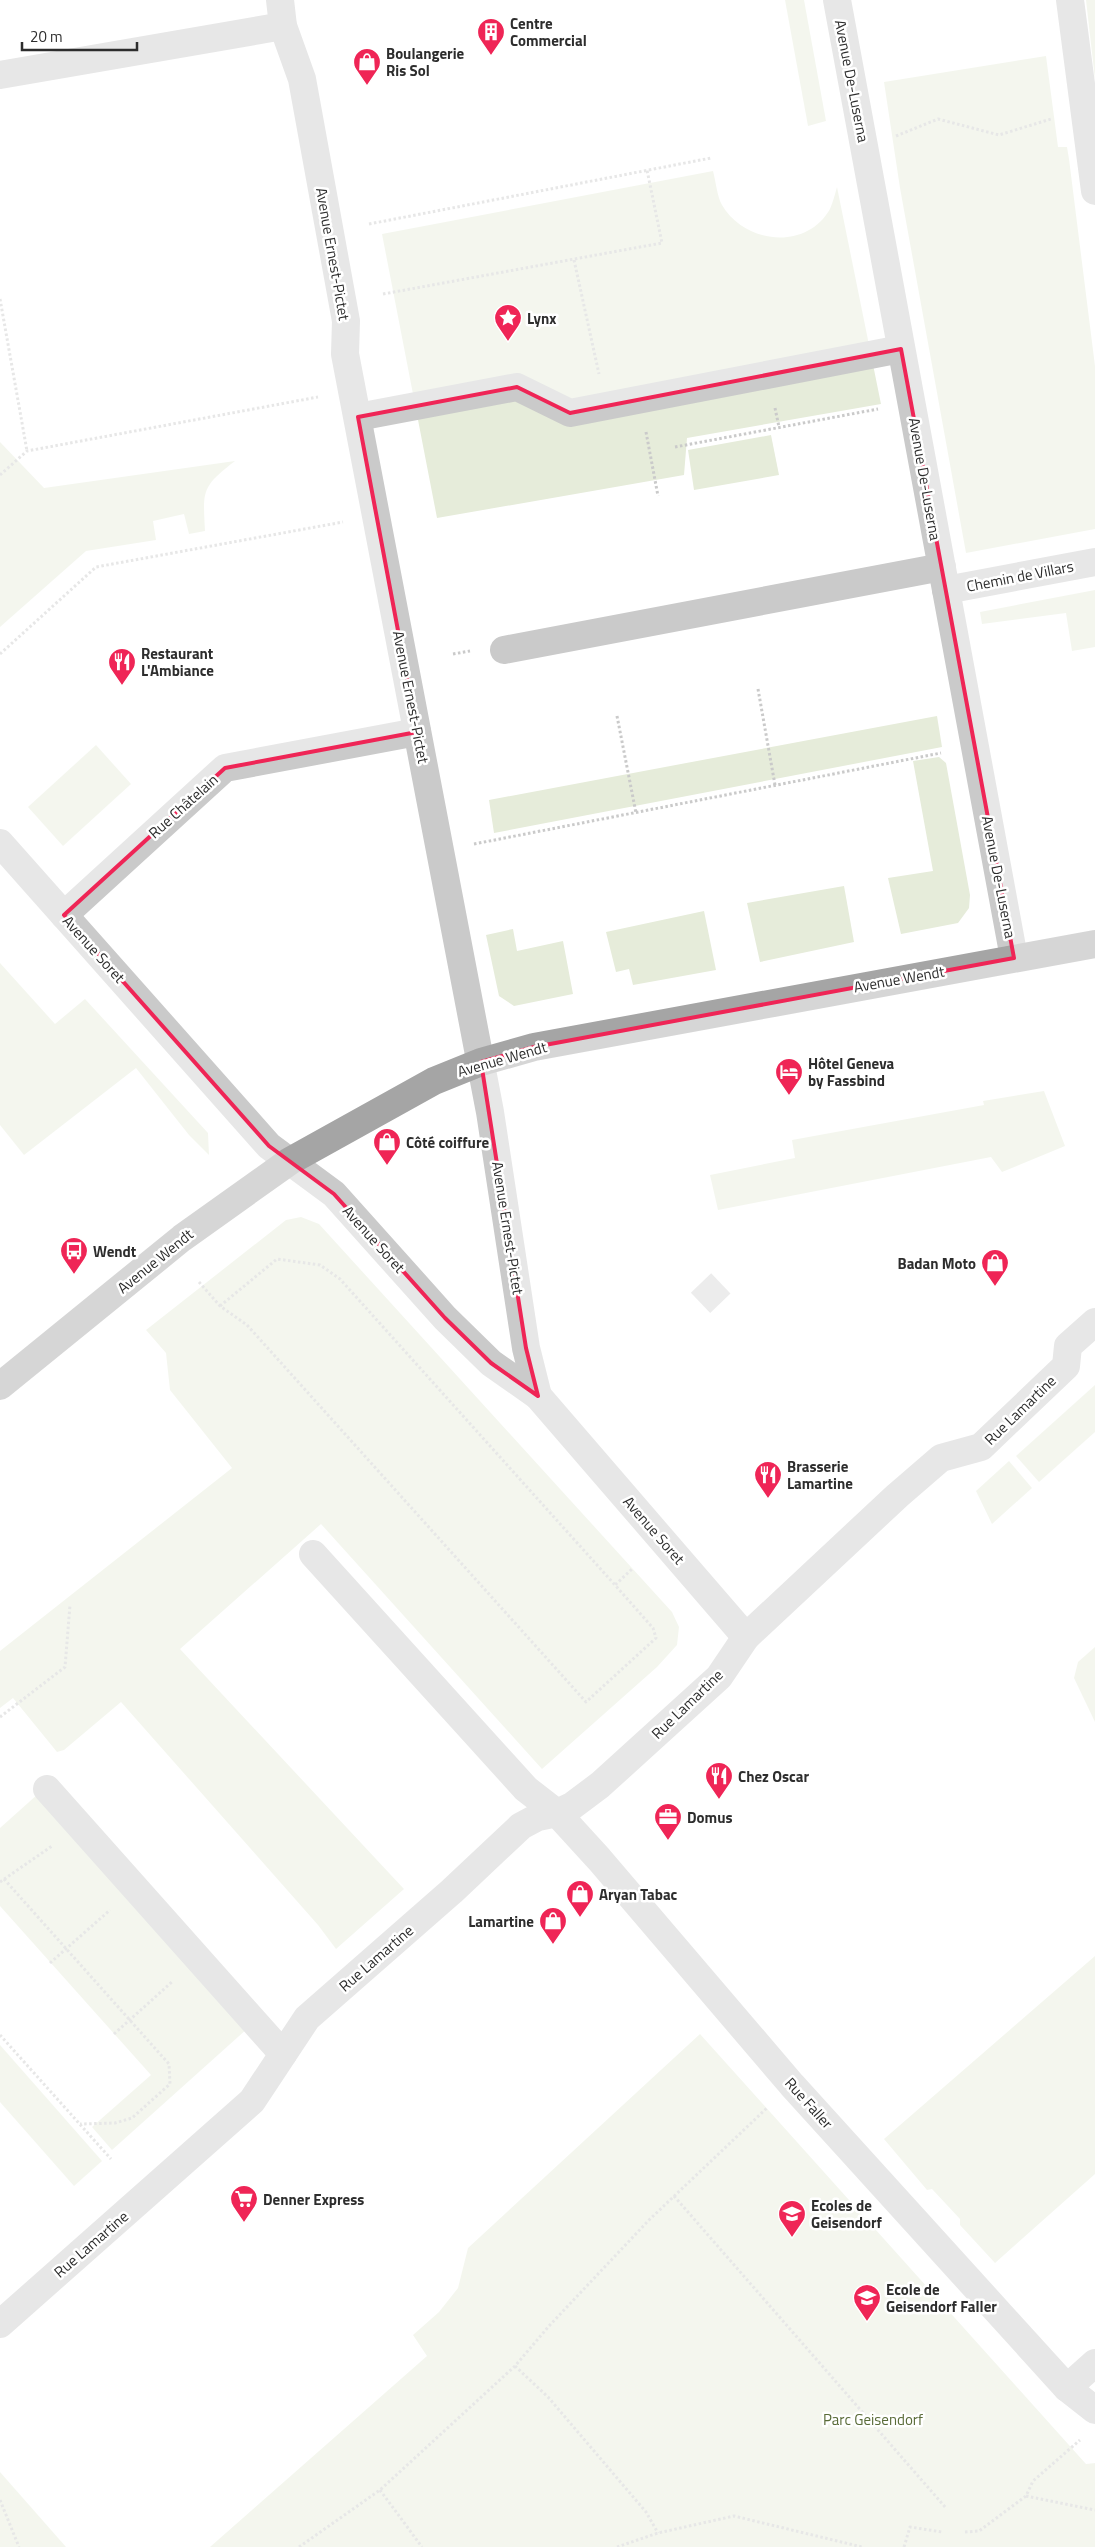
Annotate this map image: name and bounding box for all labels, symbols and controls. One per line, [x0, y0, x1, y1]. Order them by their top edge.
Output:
place label: Centre Commercial [510, 12, 587, 52]
building icon: Centre Commercial [476, 17, 506, 56]
street label: Avenue De-Luserna [829, 18, 875, 145]
scale bar [22, 20, 138, 52]
text: 20 m [30, 25, 63, 48]
place label: Boulangerie Ris Sol [386, 42, 465, 82]
shop icon: Boulangerie Ris Sol [352, 47, 382, 86]
street label: Avenue Ernest-Pictet [310, 186, 356, 323]
place icon: Lynx [493, 303, 523, 342]
place label: Lynx [527, 307, 556, 330]
street label: Avenue De-Luserna [903, 416, 947, 543]
street label: Chemin de Villars [965, 554, 1075, 598]
street label: Avenue Ernest-Pictet [387, 629, 435, 766]
place label: Restaurant L'Ambiance [141, 642, 214, 682]
restaurant icon: Restaurant L'Ambiance [107, 647, 137, 686]
street label: Rue Châtelain [143, 768, 223, 844]
street label: Avenue De-Luserna [976, 814, 1022, 941]
street label: Avenue Soret [57, 910, 131, 988]
street label: Avenue Wendt [852, 960, 947, 998]
street label: Avenue Wendt [455, 1035, 550, 1083]
place label: Hôtel Geneva by Fassbind [808, 1052, 895, 1092]
hotel icon: Hôtel Geneva by Fassbind [774, 1057, 804, 1096]
shop icon: Côté coiffure [372, 1127, 402, 1166]
place label: Côté coiffure [406, 1131, 489, 1154]
street label: Avenue Ernest-Pictet [486, 1160, 530, 1297]
street label: Avenue Soret [337, 1200, 411, 1278]
street label: Avenue Wendt [112, 1223, 199, 1299]
bus stop icon: Wendt [59, 1236, 89, 1275]
place label: Wendt [93, 1240, 137, 1263]
shop icon: Badan Moto [980, 1248, 1010, 1287]
place label: Badan Moto [898, 1252, 976, 1275]
street label: Rue Lamartine [979, 1370, 1061, 1450]
place label: Brasserie Lamartine [787, 1455, 853, 1495]
restaurant icon: Brasserie Lamartine [753, 1460, 783, 1499]
street label: Avenue Soret [618, 1491, 691, 1570]
street label: Rue Lamartine [646, 1664, 728, 1744]
restaurant icon: Chez Oscar [704, 1761, 734, 1800]
place label: Chez Oscar [738, 1765, 809, 1788]
office icon: Domus [653, 1802, 683, 1841]
place label: Domus [687, 1806, 733, 1829]
shop icon: Aryan Tabac [565, 1879, 595, 1918]
place label: Aryan Tabac [599, 1883, 678, 1906]
shop icon: Lamartine [538, 1906, 568, 1945]
place label: Lamartine [468, 1910, 534, 1933]
street label: Rue Lamartine [334, 1919, 418, 1997]
street label: Rue Faller [779, 2072, 839, 2134]
supermarket icon: Denner Express [229, 2184, 259, 2223]
place label: Denner Express [263, 2188, 364, 2211]
place label: Ecoles de Geisendorf [811, 2194, 883, 2234]
school or university icon: Ecoles de Geisendorf [777, 2199, 807, 2238]
street label: Rue Lamartine [49, 2205, 133, 2283]
place label: Ecole de Geisendorf Faller [886, 2278, 997, 2318]
school or university icon: Ecole de Geisendorf Faller [852, 2283, 882, 2322]
park label: Parc Geisendorf [823, 2408, 923, 2431]

